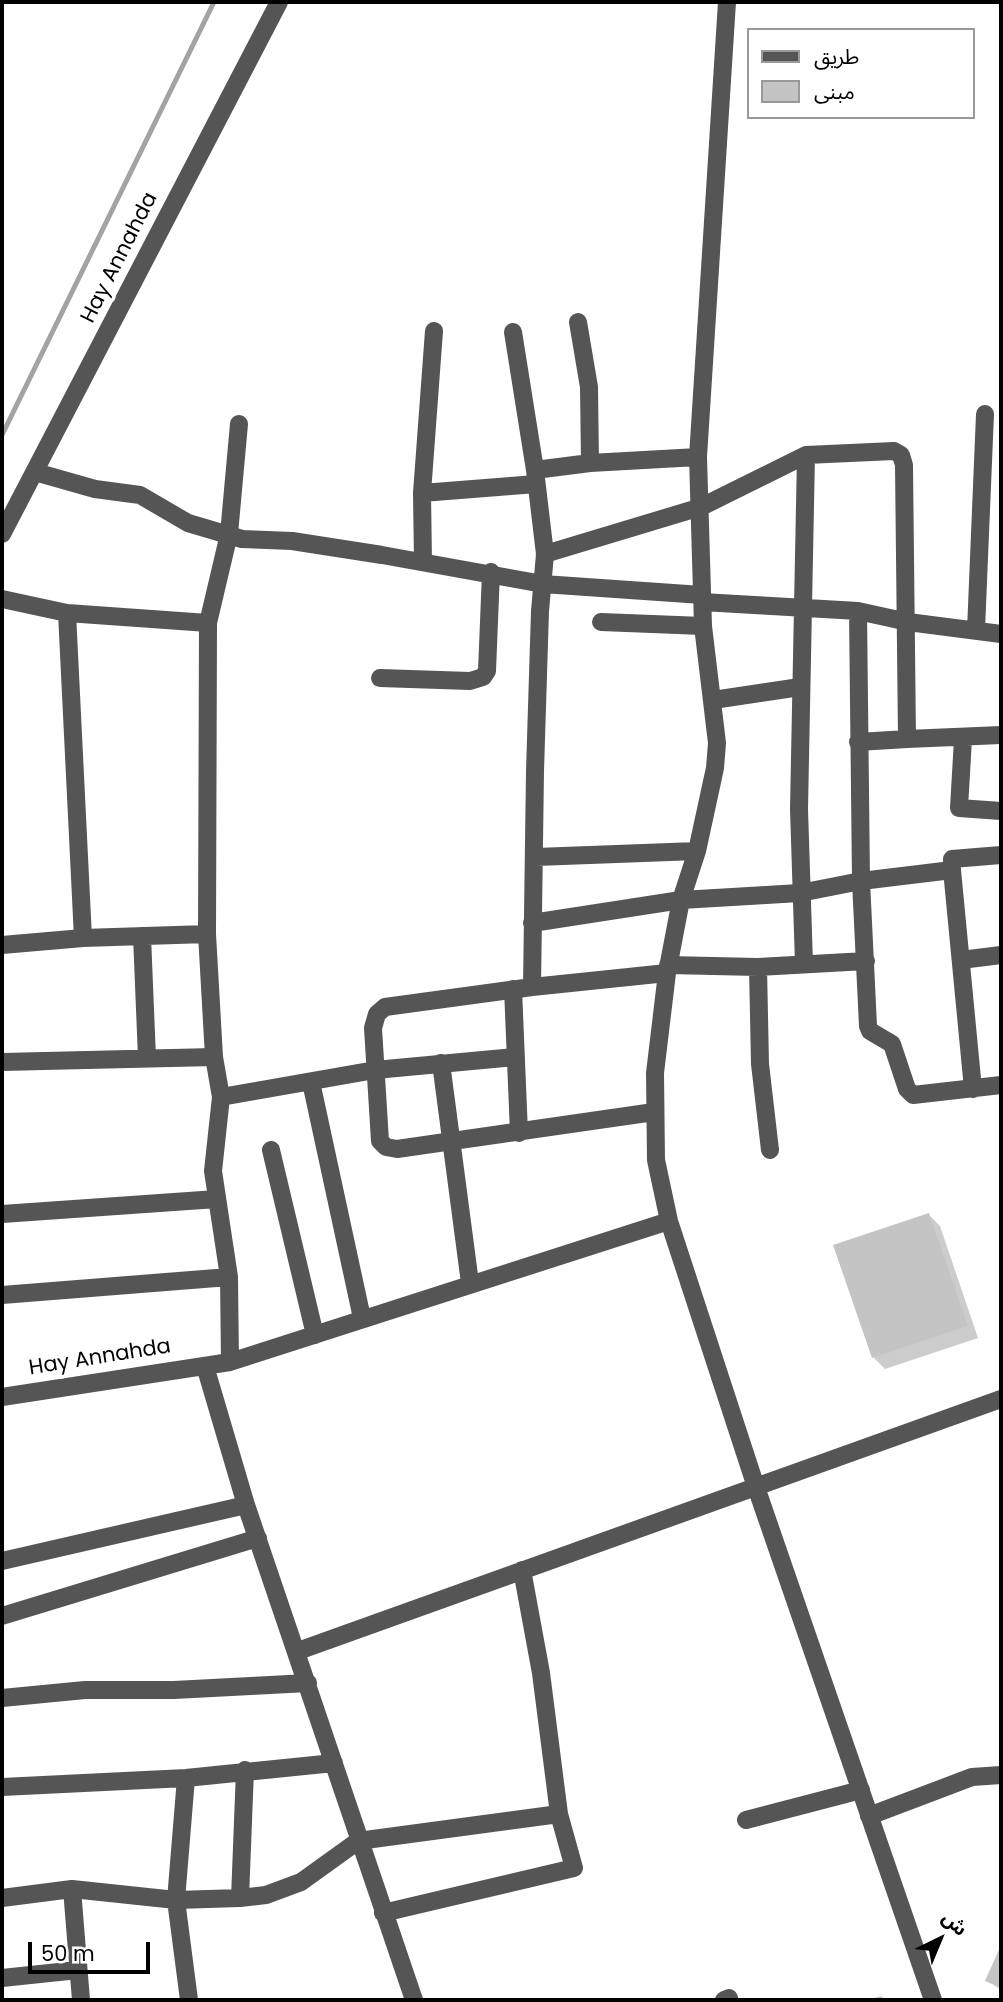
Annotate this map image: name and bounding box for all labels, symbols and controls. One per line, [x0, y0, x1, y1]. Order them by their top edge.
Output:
legend [748, 28, 975, 119]
text: طريق [814, 42, 859, 71]
text: مبنى [814, 77, 855, 106]
street label: Hay Annahda [76, 188, 164, 328]
street label: Hay Annahda [27, 1334, 173, 1382]
north arrow [905, 1904, 975, 1974]
text: ش [936, 1905, 973, 1942]
scale bar [32, 1928, 154, 1972]
text: 50 m [41, 1939, 95, 1968]

